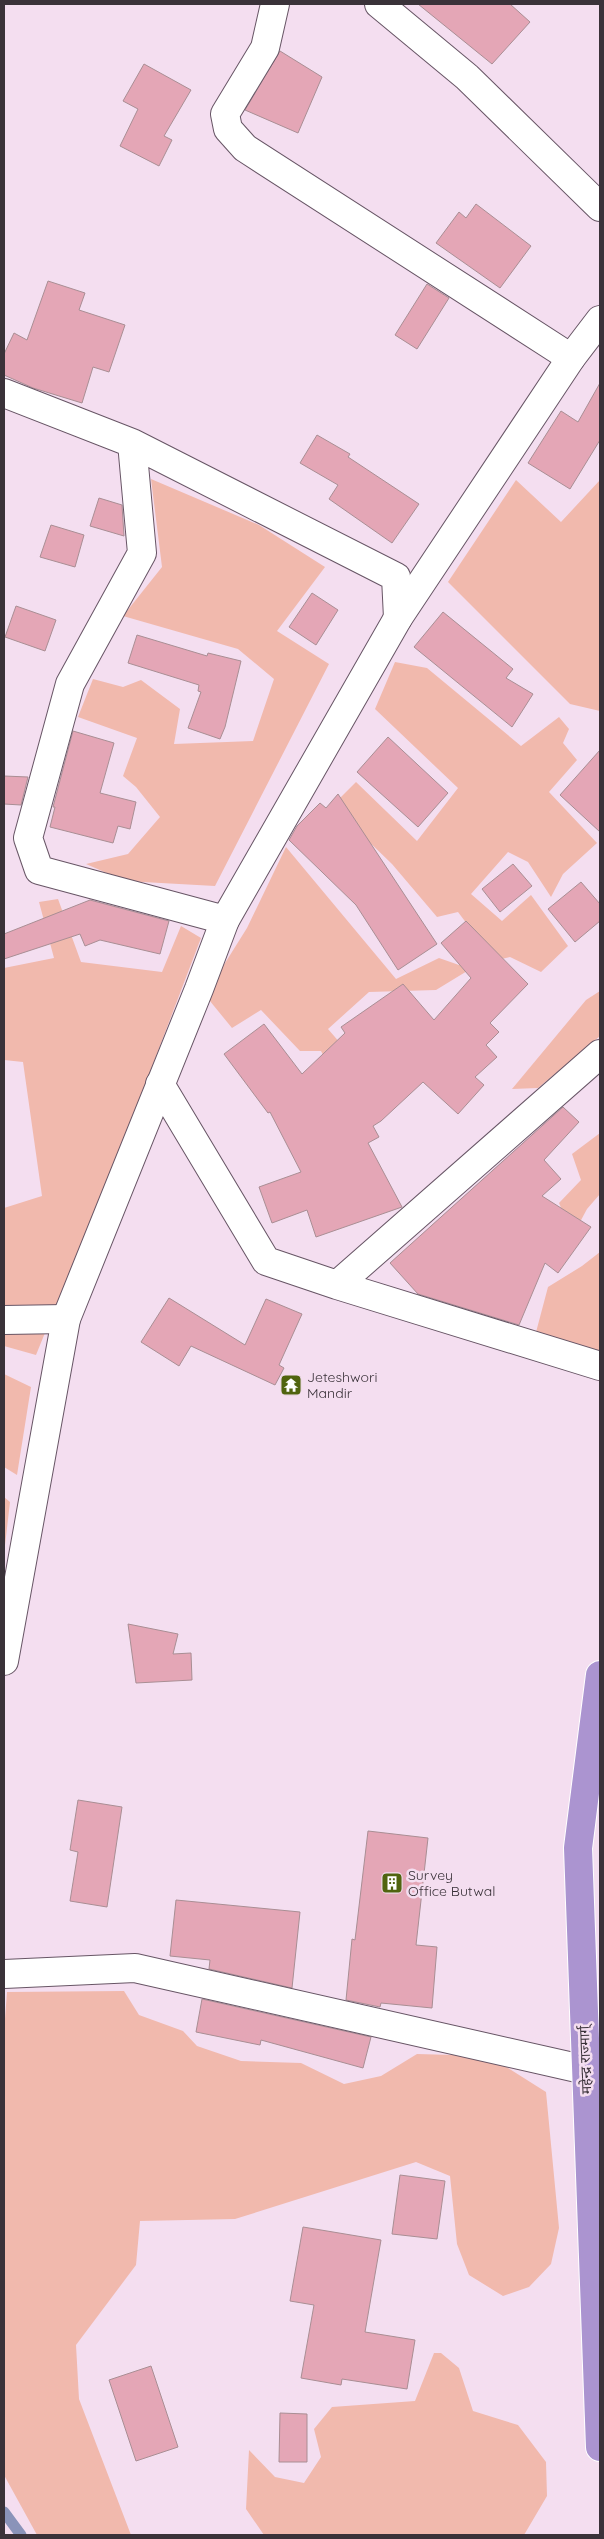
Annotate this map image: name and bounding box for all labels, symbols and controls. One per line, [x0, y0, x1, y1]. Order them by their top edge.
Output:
place label: Jeteshwori Mandir [307, 1368, 377, 1402]
temple icon: Jeteshwori Mandir [279, 1373, 303, 1397]
place label: Survey Office Butwal [408, 1866, 495, 1900]
building icon: Survey Office Butwal [380, 1871, 404, 1895]
street label: महेन्द्र राज्मार्ग् [575, 2023, 596, 2095]

